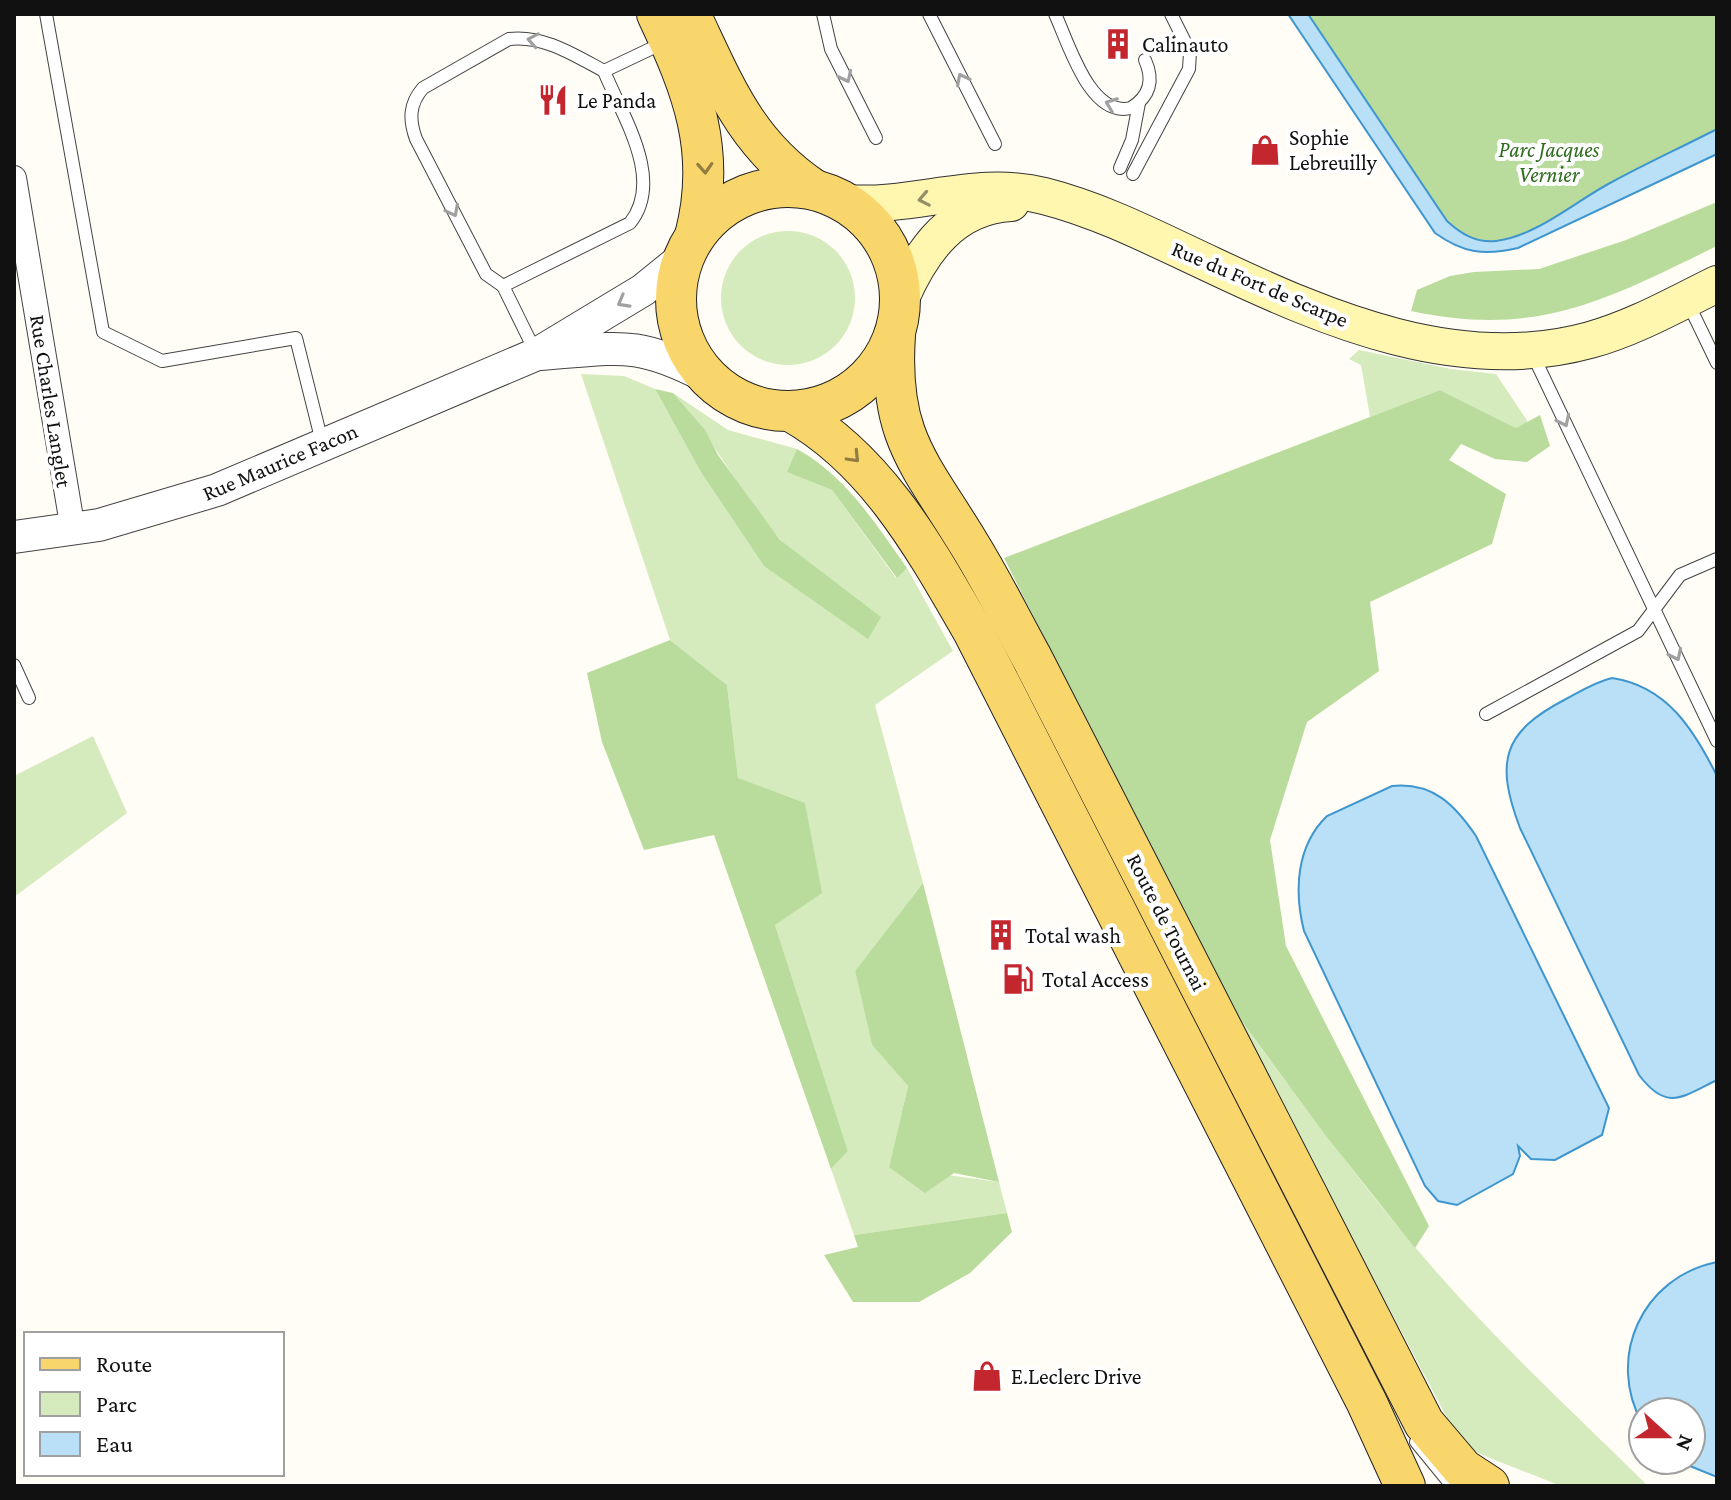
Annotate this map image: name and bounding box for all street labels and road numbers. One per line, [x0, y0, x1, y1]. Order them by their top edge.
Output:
street label: Rue du Fort de Scarpe [1168, 236, 1352, 332]
street label: Rue Charles Langlet [25, 313, 77, 490]
street label: Rue Maurice Facon [199, 418, 362, 506]
street label: Route de Tournai [1122, 849, 1212, 995]

